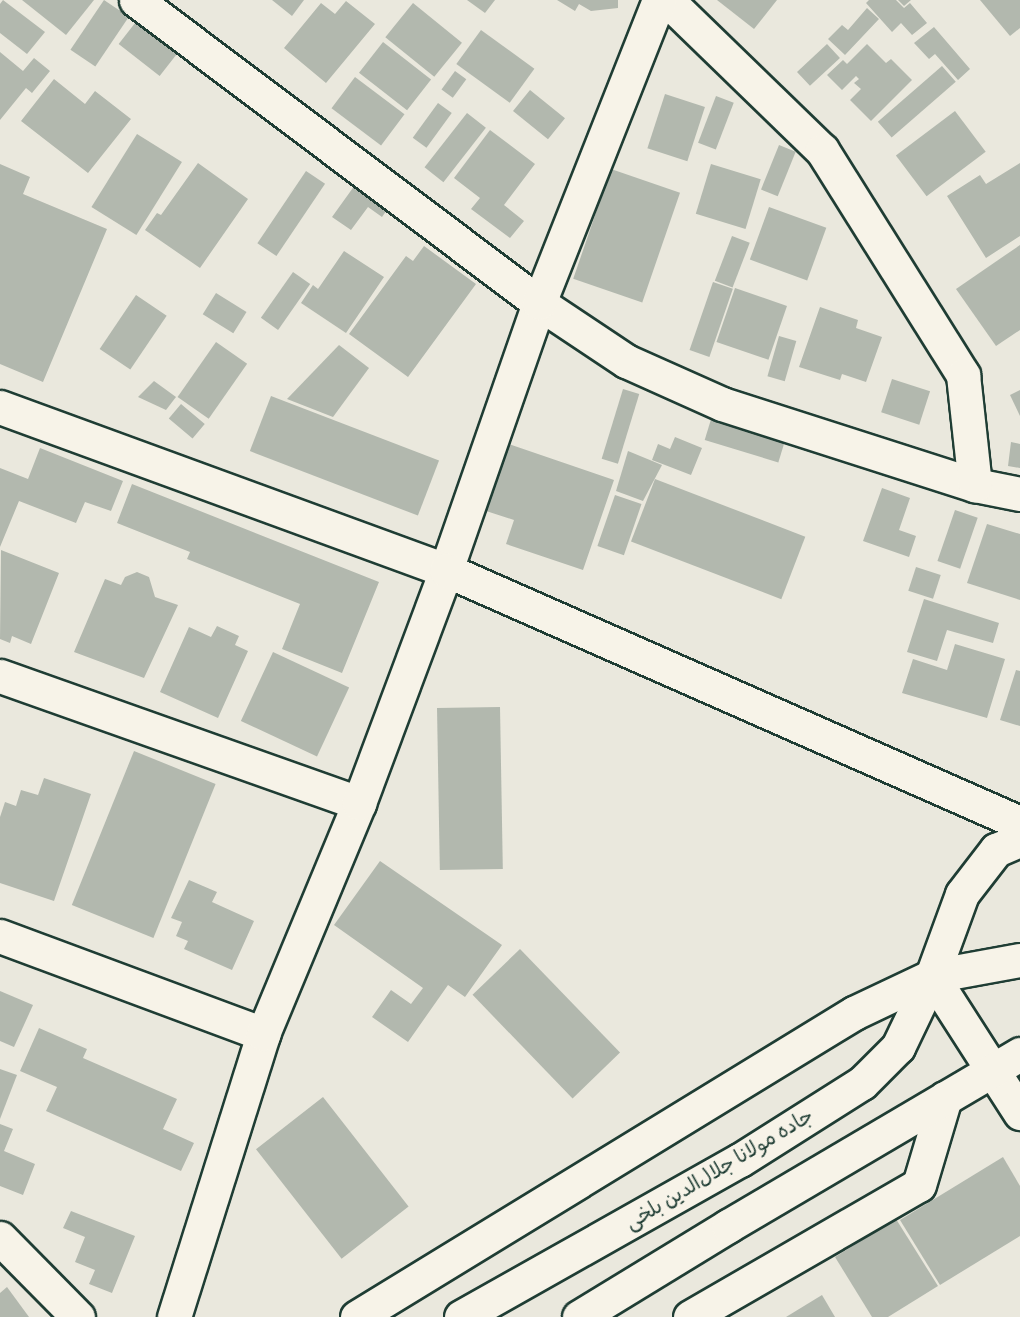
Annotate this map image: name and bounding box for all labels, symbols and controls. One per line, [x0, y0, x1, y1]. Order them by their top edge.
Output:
street label: جاده مولانا جلال‌الدین بلخی [621, 1103, 817, 1235]

